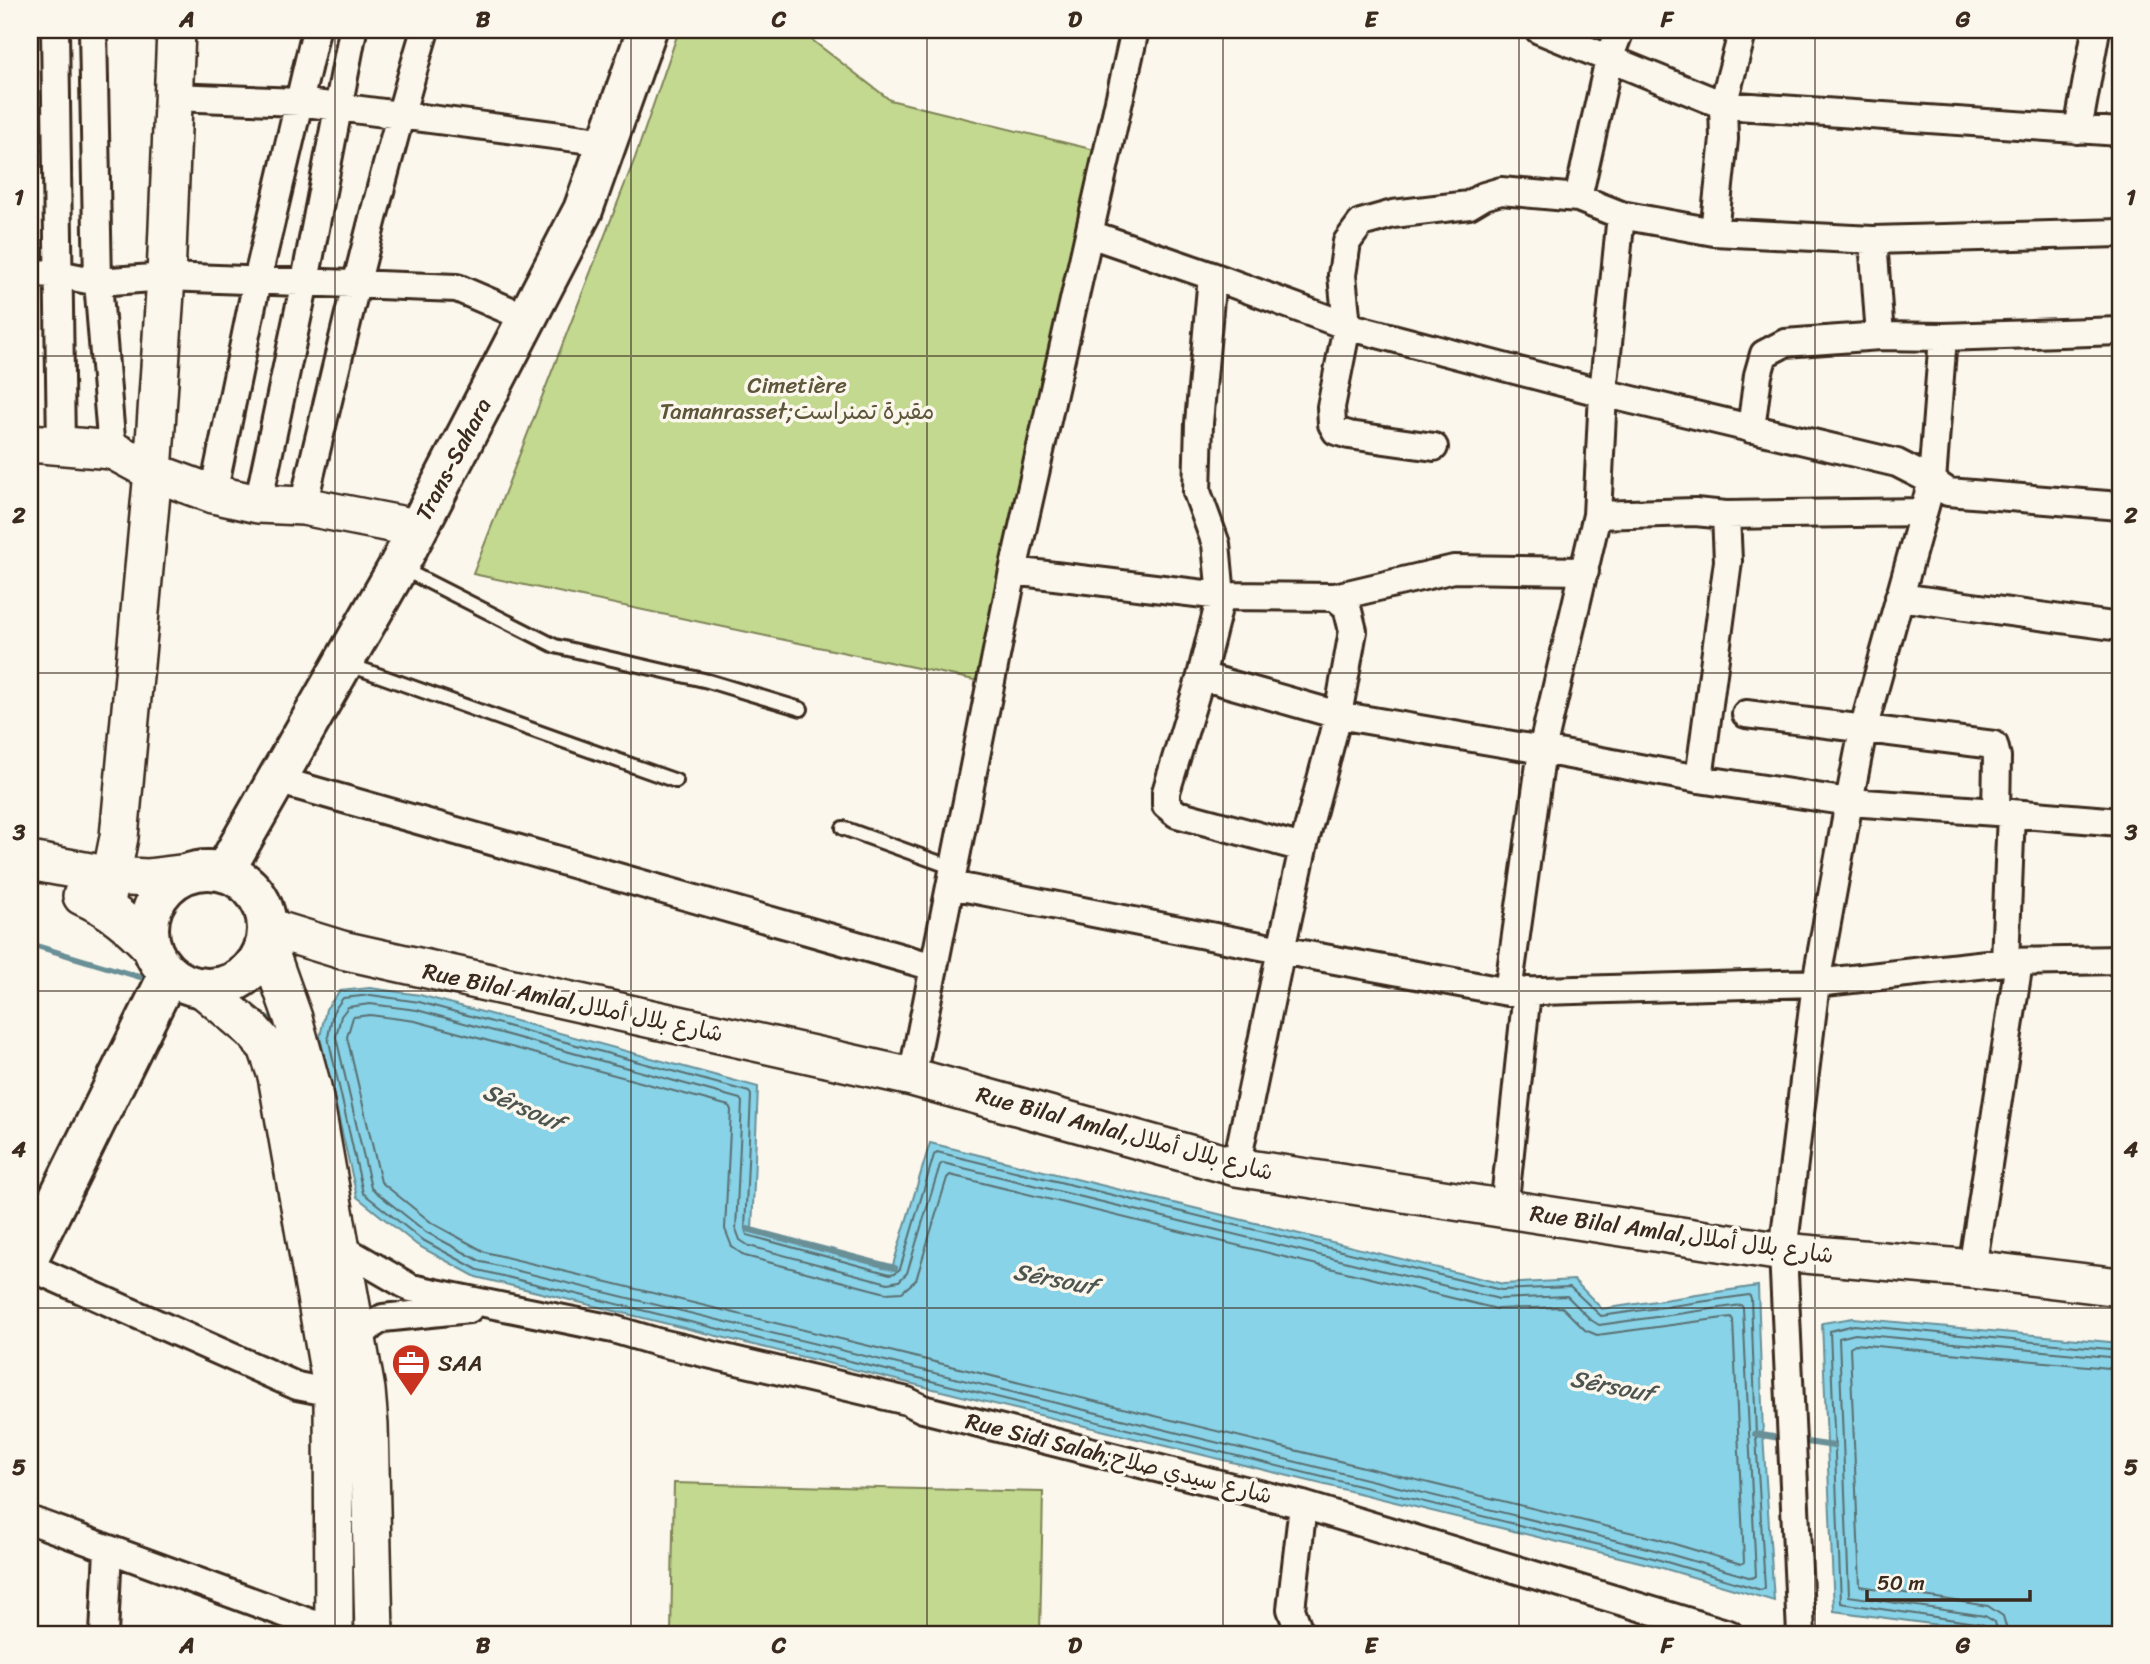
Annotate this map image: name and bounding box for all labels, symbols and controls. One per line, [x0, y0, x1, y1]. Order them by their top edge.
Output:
text: A [178, 0, 195, 40]
text: B [476, 0, 491, 40]
text: C [771, 0, 787, 40]
text: D [1068, 0, 1083, 40]
text: E [1365, 0, 1380, 40]
text: F [1660, 0, 1675, 40]
text: G [1955, 0, 1971, 40]
text: 1 [14, 177, 24, 218]
text: 1 [2126, 177, 2136, 218]
park label: Cimetière Tamanrasset;مقبرة تمنراست [660, 365, 934, 432]
street label: Trans-Sahara [404, 390, 503, 528]
text: 2 [11, 495, 26, 536]
text: 2 [2123, 495, 2138, 536]
text: 3 [12, 812, 26, 853]
text: 3 [2124, 812, 2138, 853]
street label: Rue Bilal Amlal,شارع بلال أملال [419, 951, 727, 1054]
water label: Sêrsouf [476, 1071, 576, 1146]
street label: Rue Bilal Amlal,شارع بلال أملال [972, 1074, 1278, 1193]
text: 4 [11, 1129, 27, 1170]
text: 4 [2123, 1129, 2139, 1170]
street label: Rue Bilal Amlal,شارع بلال أملال [1528, 1193, 1836, 1276]
water label: Sêrsouf [1010, 1250, 1107, 1309]
office icon: SAA [390, 1342, 432, 1397]
place label: SAA [438, 1343, 482, 1384]
water label: Sêrsouf [1567, 1357, 1664, 1416]
street label: Rue Sidi Salah;شارع سيدي صلاح [961, 1401, 1276, 1516]
text: 5 [12, 1447, 26, 1488]
text: 5 [2124, 1447, 2138, 1488]
scale bar [1867, 1559, 2029, 1603]
text: 50 m [1877, 1564, 1925, 1602]
text: A [178, 1625, 195, 1664]
text: B [476, 1625, 491, 1664]
text: C [771, 1625, 787, 1664]
text: D [1068, 1625, 1083, 1664]
text: E [1365, 1625, 1380, 1664]
text: F [1660, 1625, 1675, 1664]
text: G [1955, 1625, 1971, 1664]

